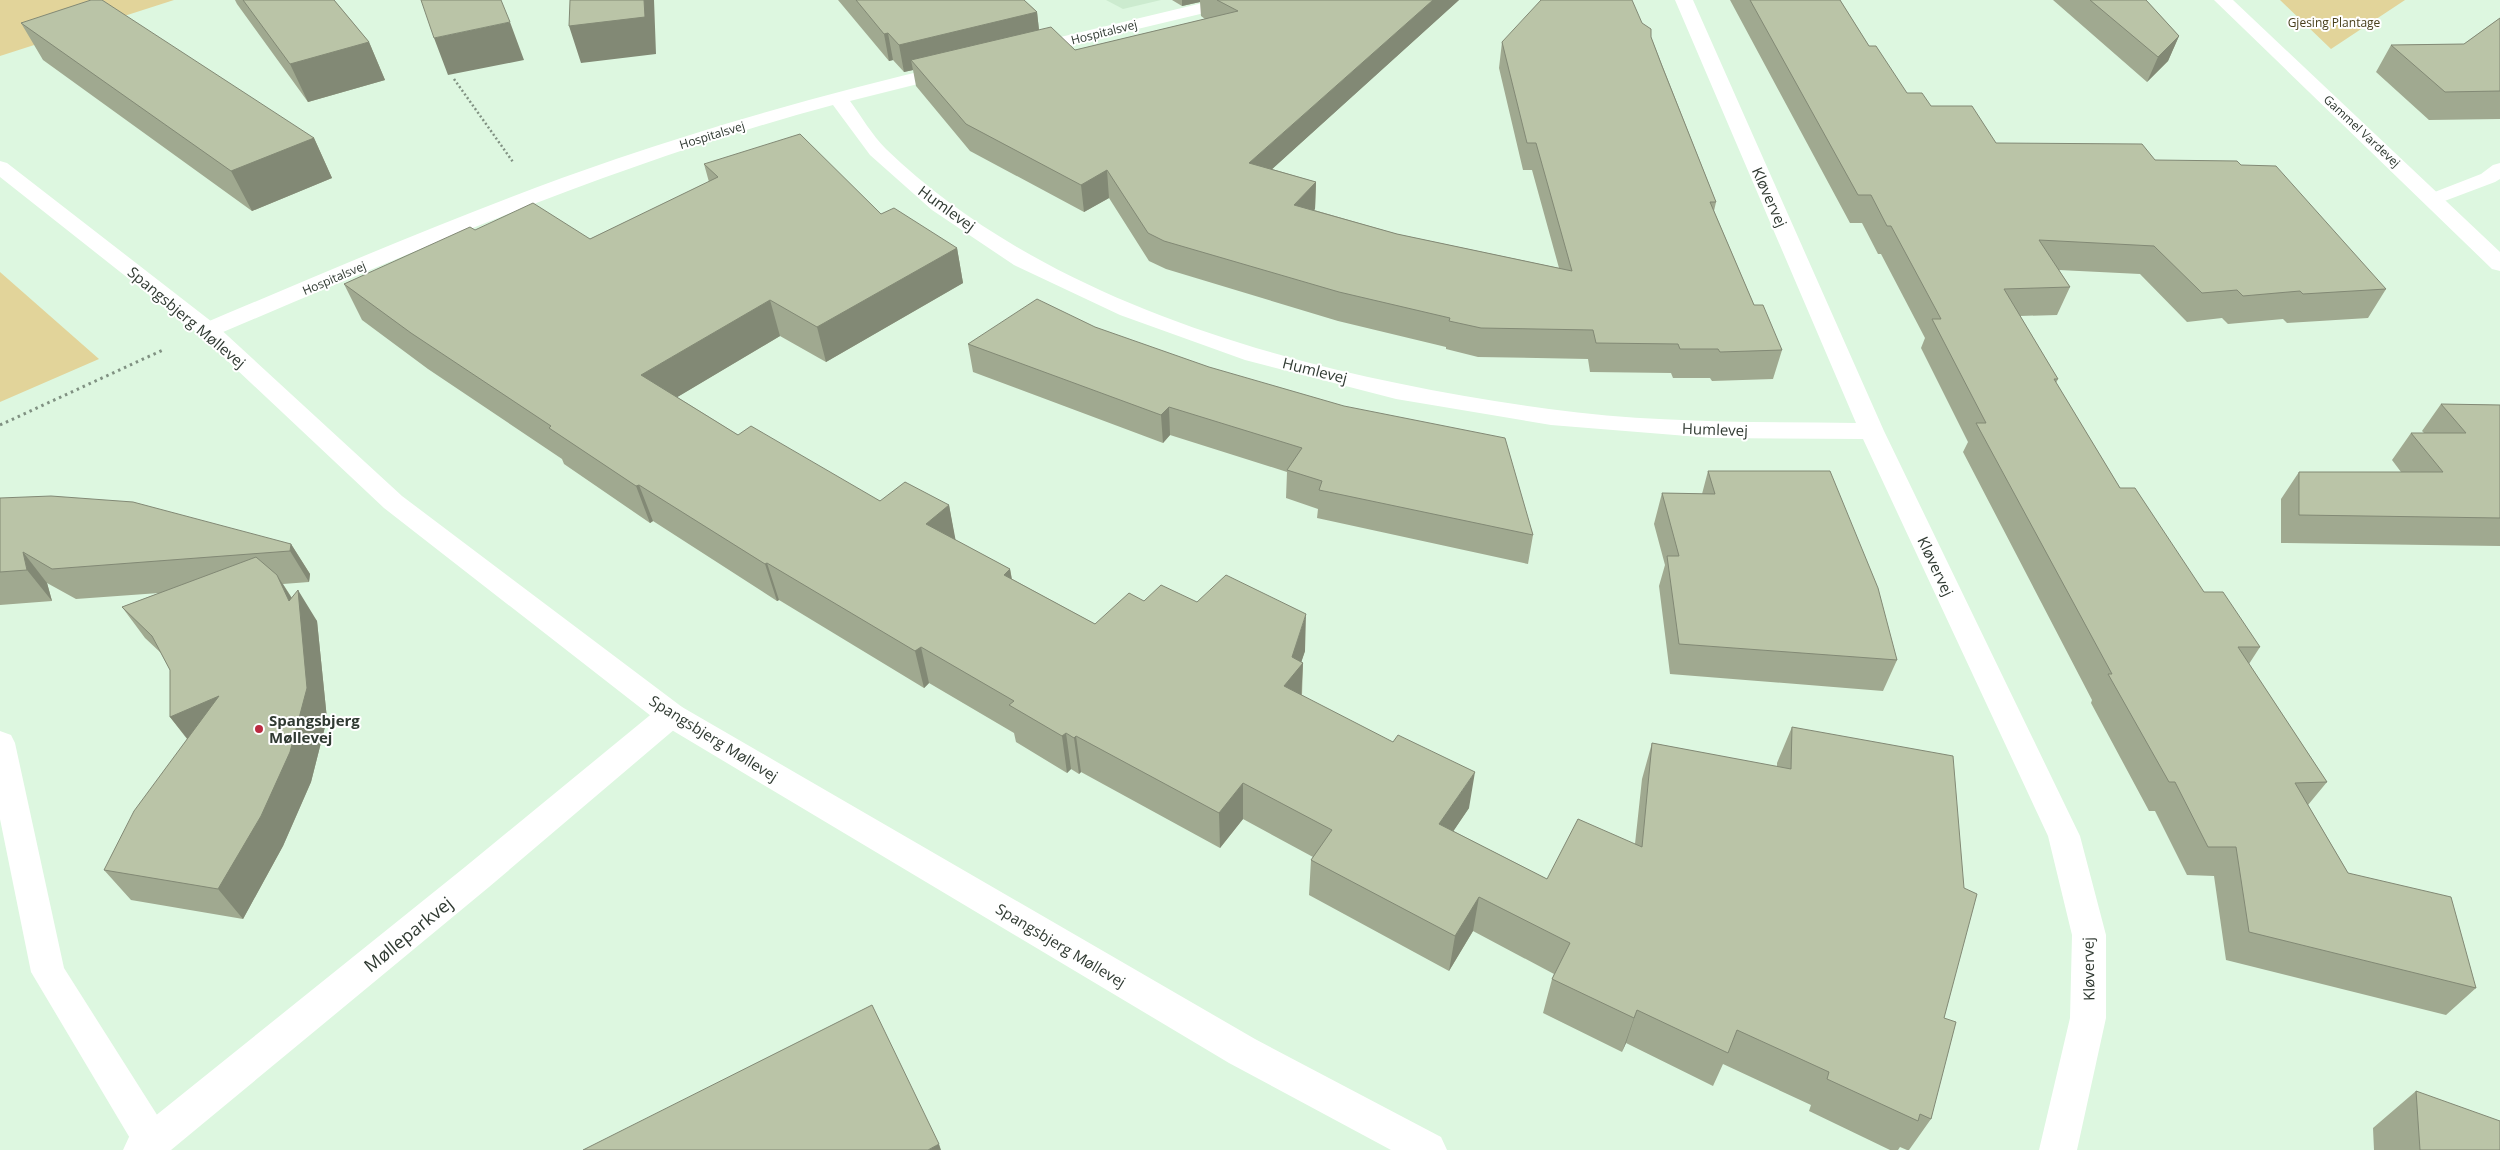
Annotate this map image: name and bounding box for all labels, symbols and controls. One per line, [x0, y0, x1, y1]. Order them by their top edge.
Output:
park label: Gjesing Plantage [2288, 14, 2381, 31]
street label: Hospitalsvej [1069, 16, 1139, 48]
street label: Gammel Vardevej [2320, 91, 2404, 171]
street label: Hospitalsvej [677, 117, 747, 153]
street label: Kløvervej [1748, 164, 1792, 230]
street label: Humlevej [914, 180, 980, 236]
street label: Hospitalsvej [300, 257, 368, 299]
street label: Spangsbjerg Møllevej [124, 262, 250, 372]
street label: Humlevej [1281, 352, 1349, 388]
street label: Humlevej [1682, 418, 1748, 440]
street label: Kløvervej [1913, 533, 1959, 599]
street label: Spangsbjerg Møllevej [646, 690, 782, 786]
place label: Spangsbjerg Møllevej [269, 710, 360, 747]
marker: Spangsbjerg Møllevej [253, 723, 265, 735]
street label: Mølleparkvej [359, 891, 457, 977]
street label: Spangsbjerg Møllevej [992, 898, 1130, 992]
street label: Kløvervej [2077, 937, 2099, 1001]

